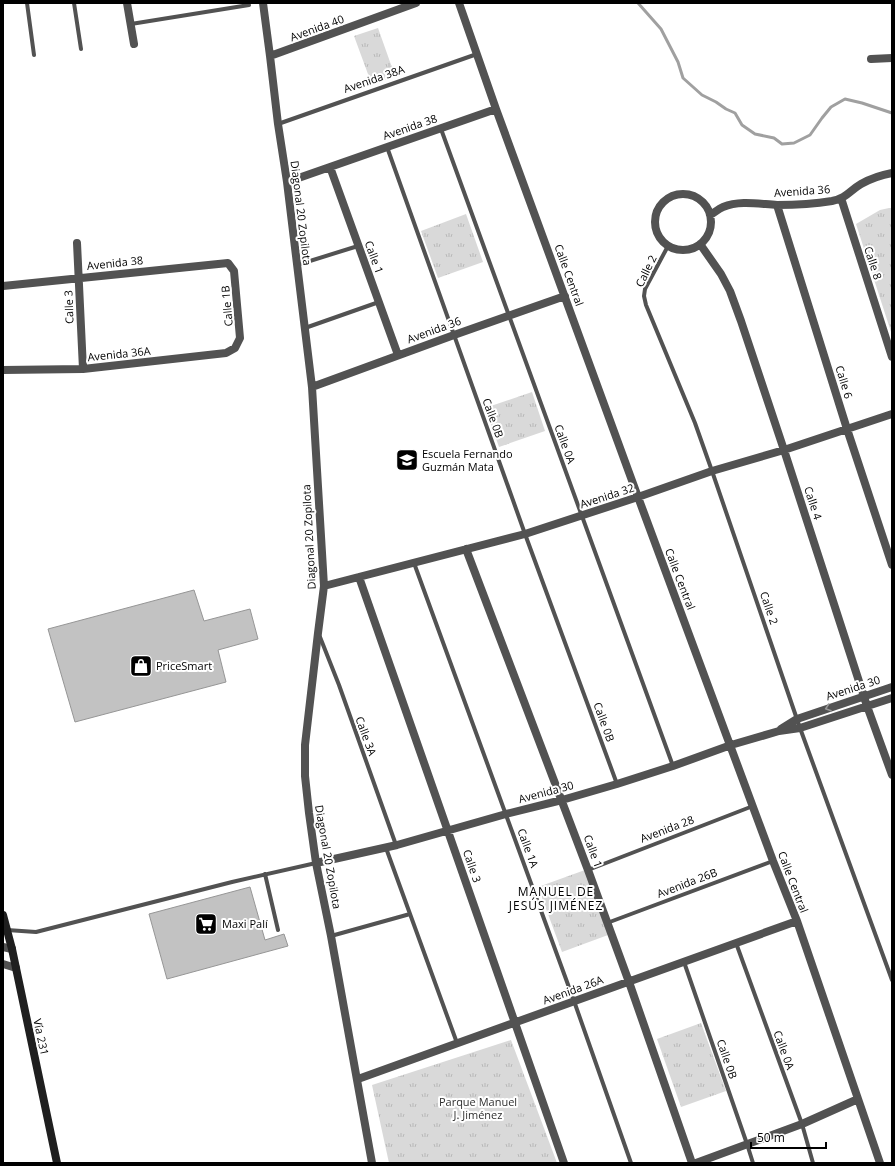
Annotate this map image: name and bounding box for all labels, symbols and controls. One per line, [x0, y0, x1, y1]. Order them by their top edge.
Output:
street label: Avenida 40 [288, 11, 346, 44]
street label: Avenida 38A [341, 61, 406, 96]
street label: Avenida 38 [381, 110, 439, 143]
street label: Diagonal 20 Zopilota [288, 160, 315, 266]
street label: Avenida 36 [773, 181, 831, 200]
street label: Calle 1 [362, 238, 387, 275]
street label: Calle Central [551, 242, 588, 308]
street label: Calle 8 [861, 244, 886, 281]
street label: Avenida 38 [86, 252, 144, 273]
street label: Calle 2 [631, 252, 660, 289]
street label: Calle 1B [217, 285, 236, 327]
street label: Calle 3 [60, 290, 77, 324]
street label: Avenida 36 [405, 313, 463, 346]
street label: Avenida 36A [87, 343, 151, 364]
street label: Calle 6 [832, 363, 857, 400]
street label: Calle 0B [479, 396, 508, 440]
street label: Calle 0A [551, 422, 580, 466]
place label: Escuela Fernando Guzmán Mata [422, 446, 513, 474]
school or university icon: Escuela Fernando Guzmán Mata [394, 447, 420, 473]
street label: Avenida 32 [578, 480, 636, 511]
street label: Diagonal 20 Zopilota [298, 484, 319, 590]
street label: Calle 4 [801, 484, 826, 522]
street label: Calle Central [662, 546, 699, 612]
street label: Calle 2 [757, 589, 782, 626]
shop icon: PriceSmart [128, 653, 154, 679]
place label: PriceSmart [156, 658, 212, 673]
street label: Avenida 30 [824, 672, 882, 703]
street label: Calle 0B [590, 700, 619, 744]
one-way arrow [825, 703, 832, 712]
street label: Calle 3A [352, 714, 381, 758]
street label: Avenida 30 [517, 777, 575, 806]
street label: Diagonal 20 Zopilota [312, 804, 345, 910]
street label: Avenida 28 [638, 811, 696, 846]
street label: Calle 1A [514, 826, 543, 870]
street label: Calle 1 [581, 832, 606, 869]
street label: Calle 3 [460, 847, 485, 884]
street label: Calle Central [775, 849, 812, 915]
street label: Avenida 26B [654, 864, 719, 901]
district label: MANUEL DE JESÚS JIMÉNEZ [508, 883, 603, 914]
supermarket icon: Maxi Palí [193, 911, 219, 937]
place label: Maxi Palí [222, 916, 268, 931]
street label: Avenida 26A [540, 972, 605, 1007]
street label: Vía 231 [30, 1017, 53, 1057]
street label: Calle 0A [770, 1028, 799, 1072]
street label: Calle 0B [714, 1037, 741, 1081]
park label: Parque Manuel J. Jiménez [439, 1094, 517, 1122]
scale bar [751, 1124, 826, 1150]
text: 50 m [757, 1129, 785, 1146]

